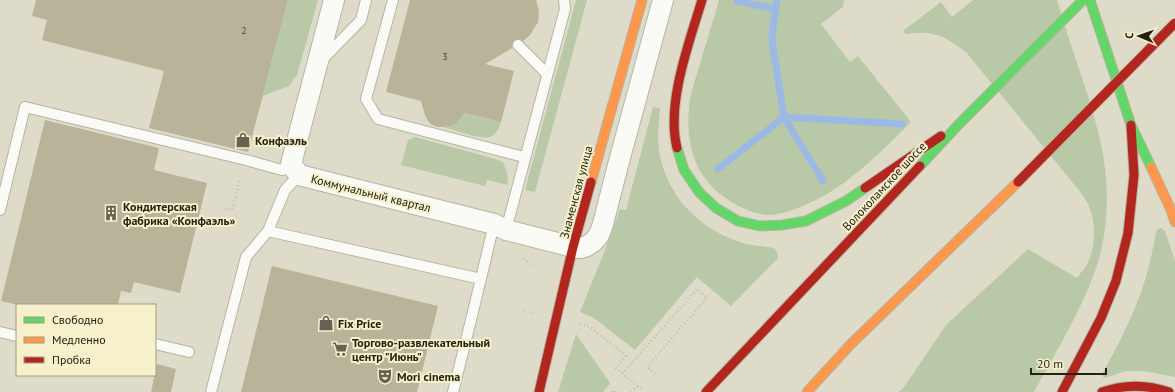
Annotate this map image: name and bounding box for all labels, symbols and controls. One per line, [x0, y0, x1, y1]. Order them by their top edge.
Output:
north arrow [1119, 16, 1159, 56]
house number: 2 [241, 24, 247, 37]
text: С [1122, 32, 1136, 39]
house number: 3 [442, 50, 448, 63]
shop icon: Конфаэль [234, 131, 252, 149]
place label: Конфаэль [255, 133, 307, 148]
street label: Волоколамское шоссе [839, 138, 929, 234]
street label: Знаменская улица [556, 144, 596, 240]
street label: Коммунальный квартал [310, 171, 432, 215]
place label: Кондитерская фабрика «Конфаэль» [123, 199, 235, 228]
building icon: Кондитерская фабрика «Конфаэль» [102, 204, 120, 222]
legend [16, 304, 156, 376]
text: Свободно [52, 312, 103, 327]
shop icon: Fix Price [317, 314, 335, 332]
place label: Fix Price [338, 316, 381, 331]
text: Медленно [52, 332, 106, 347]
place label: Торгово-развлекательный центр "Июнь" [352, 335, 490, 364]
supermarket icon: Торгово-развлекательный центр "Июнь" [331, 340, 349, 358]
scale bar [1031, 350, 1106, 376]
text: Пробка [52, 352, 91, 367]
text: 20 m [1037, 356, 1063, 371]
theatre icon: Mori cinema [376, 367, 394, 385]
place label: Mori cinema [397, 369, 460, 384]

